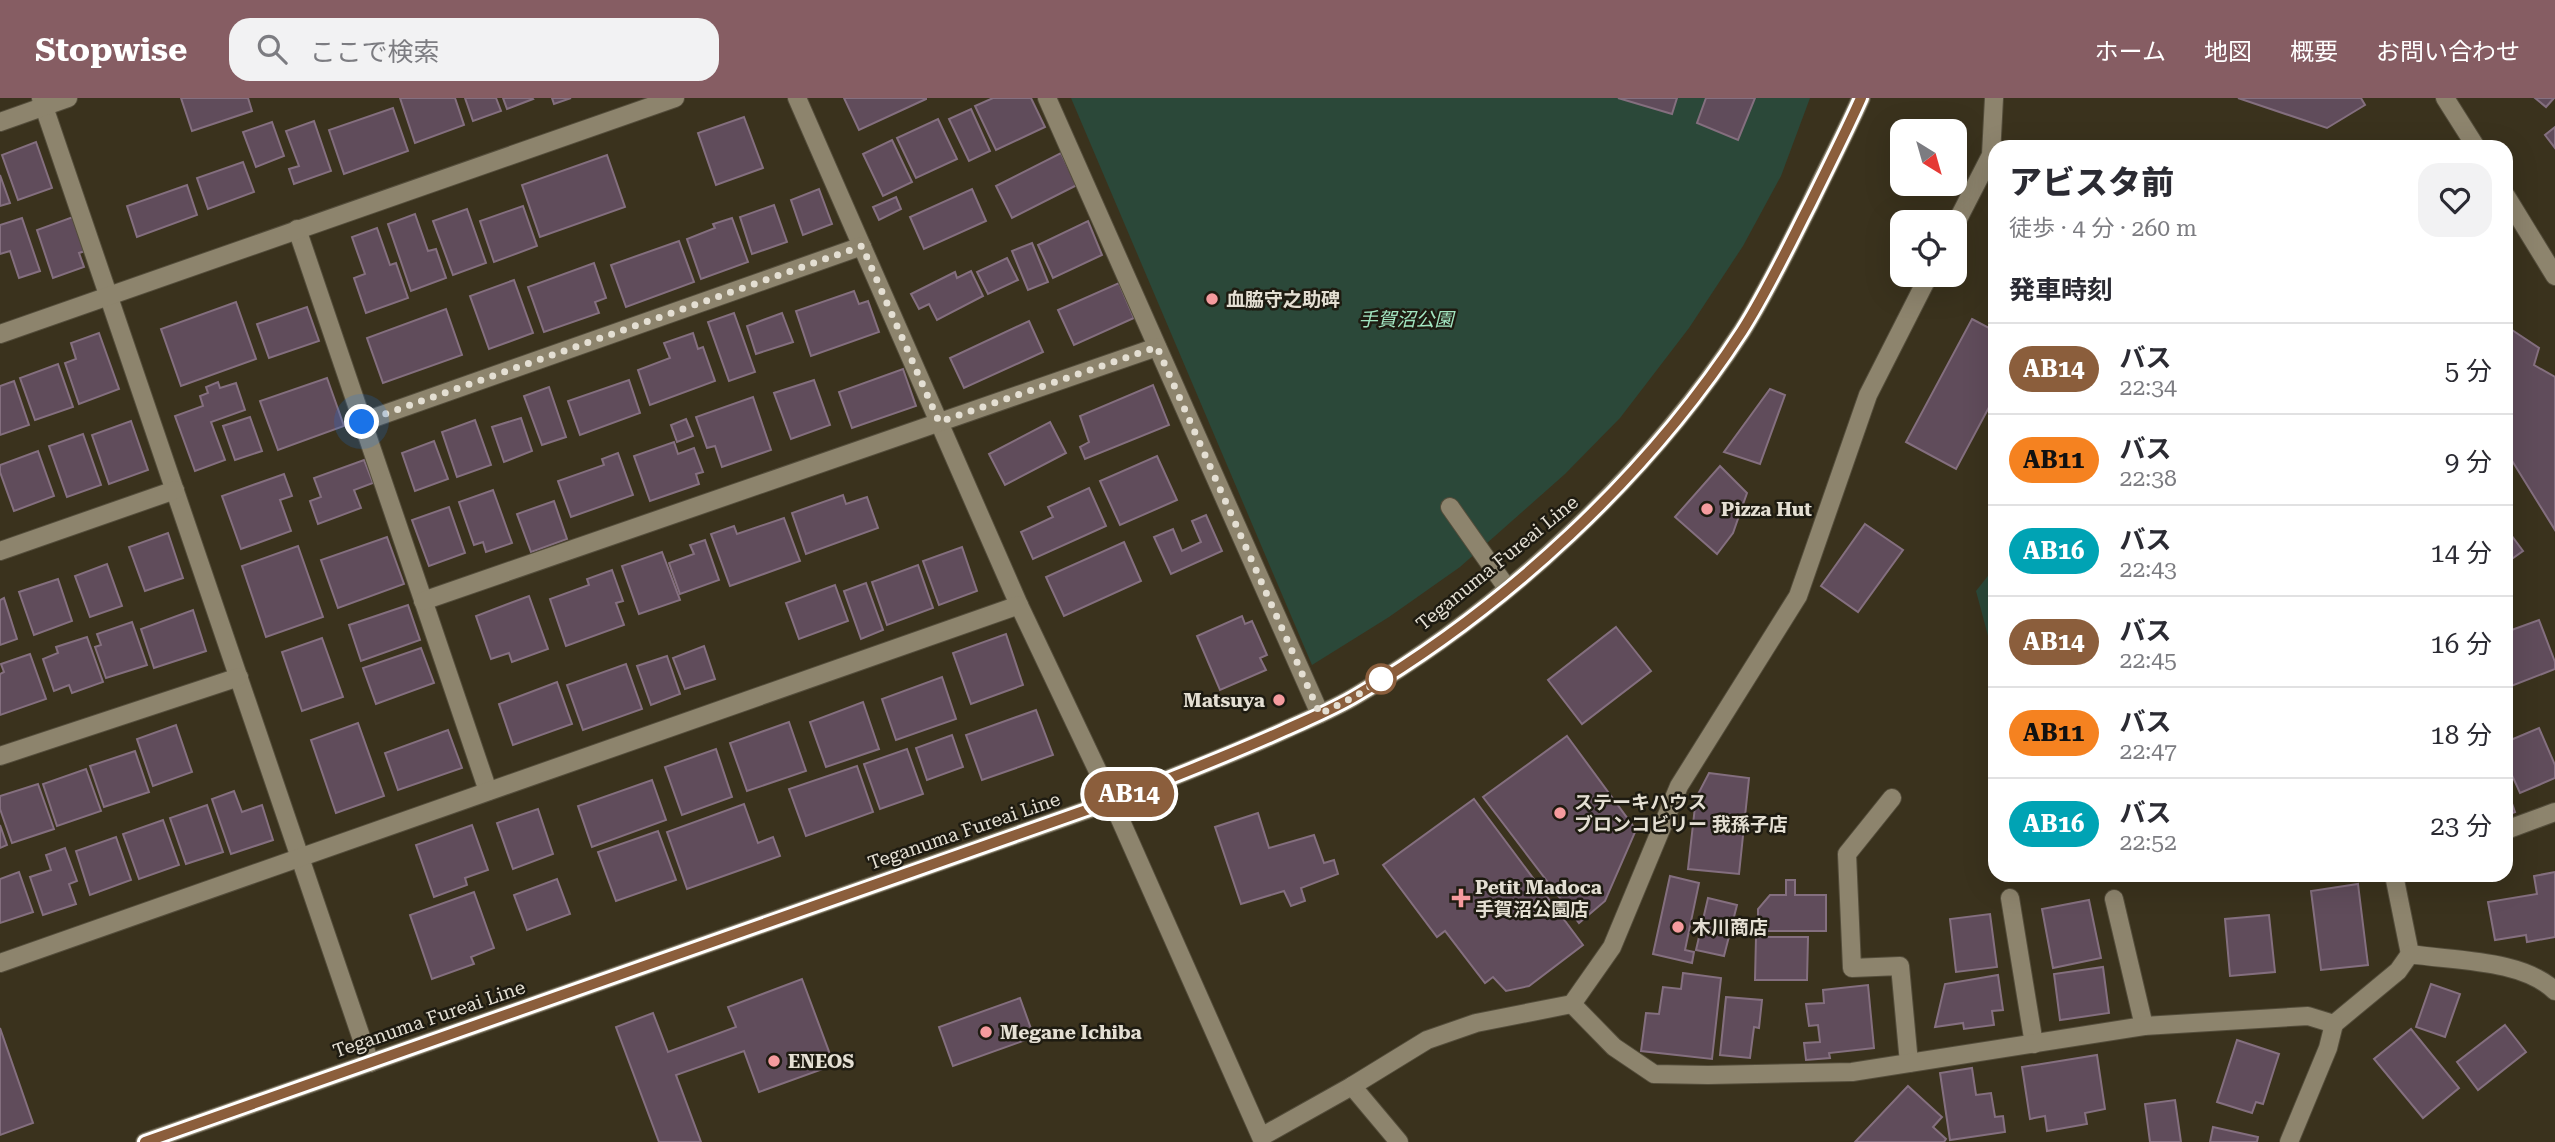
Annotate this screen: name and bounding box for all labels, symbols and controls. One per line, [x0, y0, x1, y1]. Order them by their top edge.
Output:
search box [229, 18, 719, 81]
text: Stopwise [35, 30, 187, 69]
icon: search [253, 30, 291, 68]
text: ここで検索 [309, 37, 439, 67]
text: ホーム [2095, 38, 2166, 66]
text: 地図 [2204, 38, 2252, 66]
text: 概要 [2290, 38, 2338, 66]
text: お問い合わせ [2376, 38, 2520, 66]
north arrow [1890, 119, 1967, 196]
map controls [1890, 119, 1967, 287]
text: アビスタ前 [2009, 163, 2174, 202]
button: heart [2418, 163, 2492, 237]
button: locate [1890, 210, 1967, 287]
text: 徒歩 · 4 分 · 260 m [2009, 215, 2197, 242]
text: 発車時刻 [2009, 275, 2113, 305]
place label: 血脇守之助碑 [1226, 288, 1340, 311]
marker: 血脇守之助碑 [1204, 291, 1220, 307]
park label: 手賀沼公園 [1358, 308, 1456, 331]
text: バス [2120, 343, 2172, 373]
text: AB14 [2023, 355, 2085, 383]
text: 5 分 [2445, 356, 2492, 386]
text: 22:34 [2120, 374, 2177, 401]
your location [344, 404, 379, 439]
text: バス [2120, 434, 2172, 464]
text: AB11 [2023, 446, 2085, 474]
text: 9 分 [2445, 447, 2492, 477]
text: 22:38 [2120, 465, 2177, 492]
street label: Teganuma Fureai Line [1411, 491, 1583, 635]
place label: Pizza Hut [1721, 498, 1812, 521]
marker: Pizza Hut [1699, 501, 1715, 517]
text: バス [2120, 525, 2172, 555]
text: AB16 [2023, 537, 2085, 565]
text: 14 分 [2430, 538, 2492, 568]
text: 22:43 [2120, 556, 2177, 583]
text: バス [2120, 616, 2172, 646]
text: AB14 [2023, 628, 2085, 656]
text: 16 分 [2430, 629, 2492, 659]
text: 22:45 [2120, 647, 2177, 674]
unlabelled marker [1366, 664, 1396, 694]
place label: Matsuya [1183, 689, 1265, 712]
marker: Matsuya [1271, 692, 1287, 708]
text: バス [2120, 707, 2172, 737]
text: AB11 [2023, 719, 2085, 747]
text: 18 分 [2430, 720, 2492, 750]
text: 22:47 [2120, 738, 2177, 765]
line badge: AB14 [1080, 771, 1178, 817]
text: AB14 [1098, 780, 1160, 808]
street label: Teganuma Fureai Line [865, 787, 1063, 875]
place label: ステーキハウス ブロンコビリー 我孫子店 [1574, 791, 1788, 836]
text: バス [2120, 798, 2172, 828]
marker: ステーキハウス ブロンコビリー 我孫子店 [1552, 805, 1568, 821]
text: AB16 [2023, 810, 2085, 838]
text: 23 分 [2430, 811, 2492, 841]
text: 22:52 [2120, 829, 2177, 856]
place label: Petit Madoca 手賀沼公園店 [1475, 876, 1602, 921]
marker: Petit Madoca 手賀沼公園店 [1453, 890, 1469, 906]
place label: 木川商店 [1692, 916, 1768, 939]
marker: 木川商店 [1670, 919, 1686, 935]
street label: Teganuma Fureai Line [330, 975, 528, 1063]
place label: Megane Ichiba [1000, 1021, 1142, 1044]
marker: Megane Ichiba [978, 1024, 994, 1040]
place label: ENEOS [788, 1050, 854, 1073]
marker: ENEOS [766, 1053, 782, 1069]

